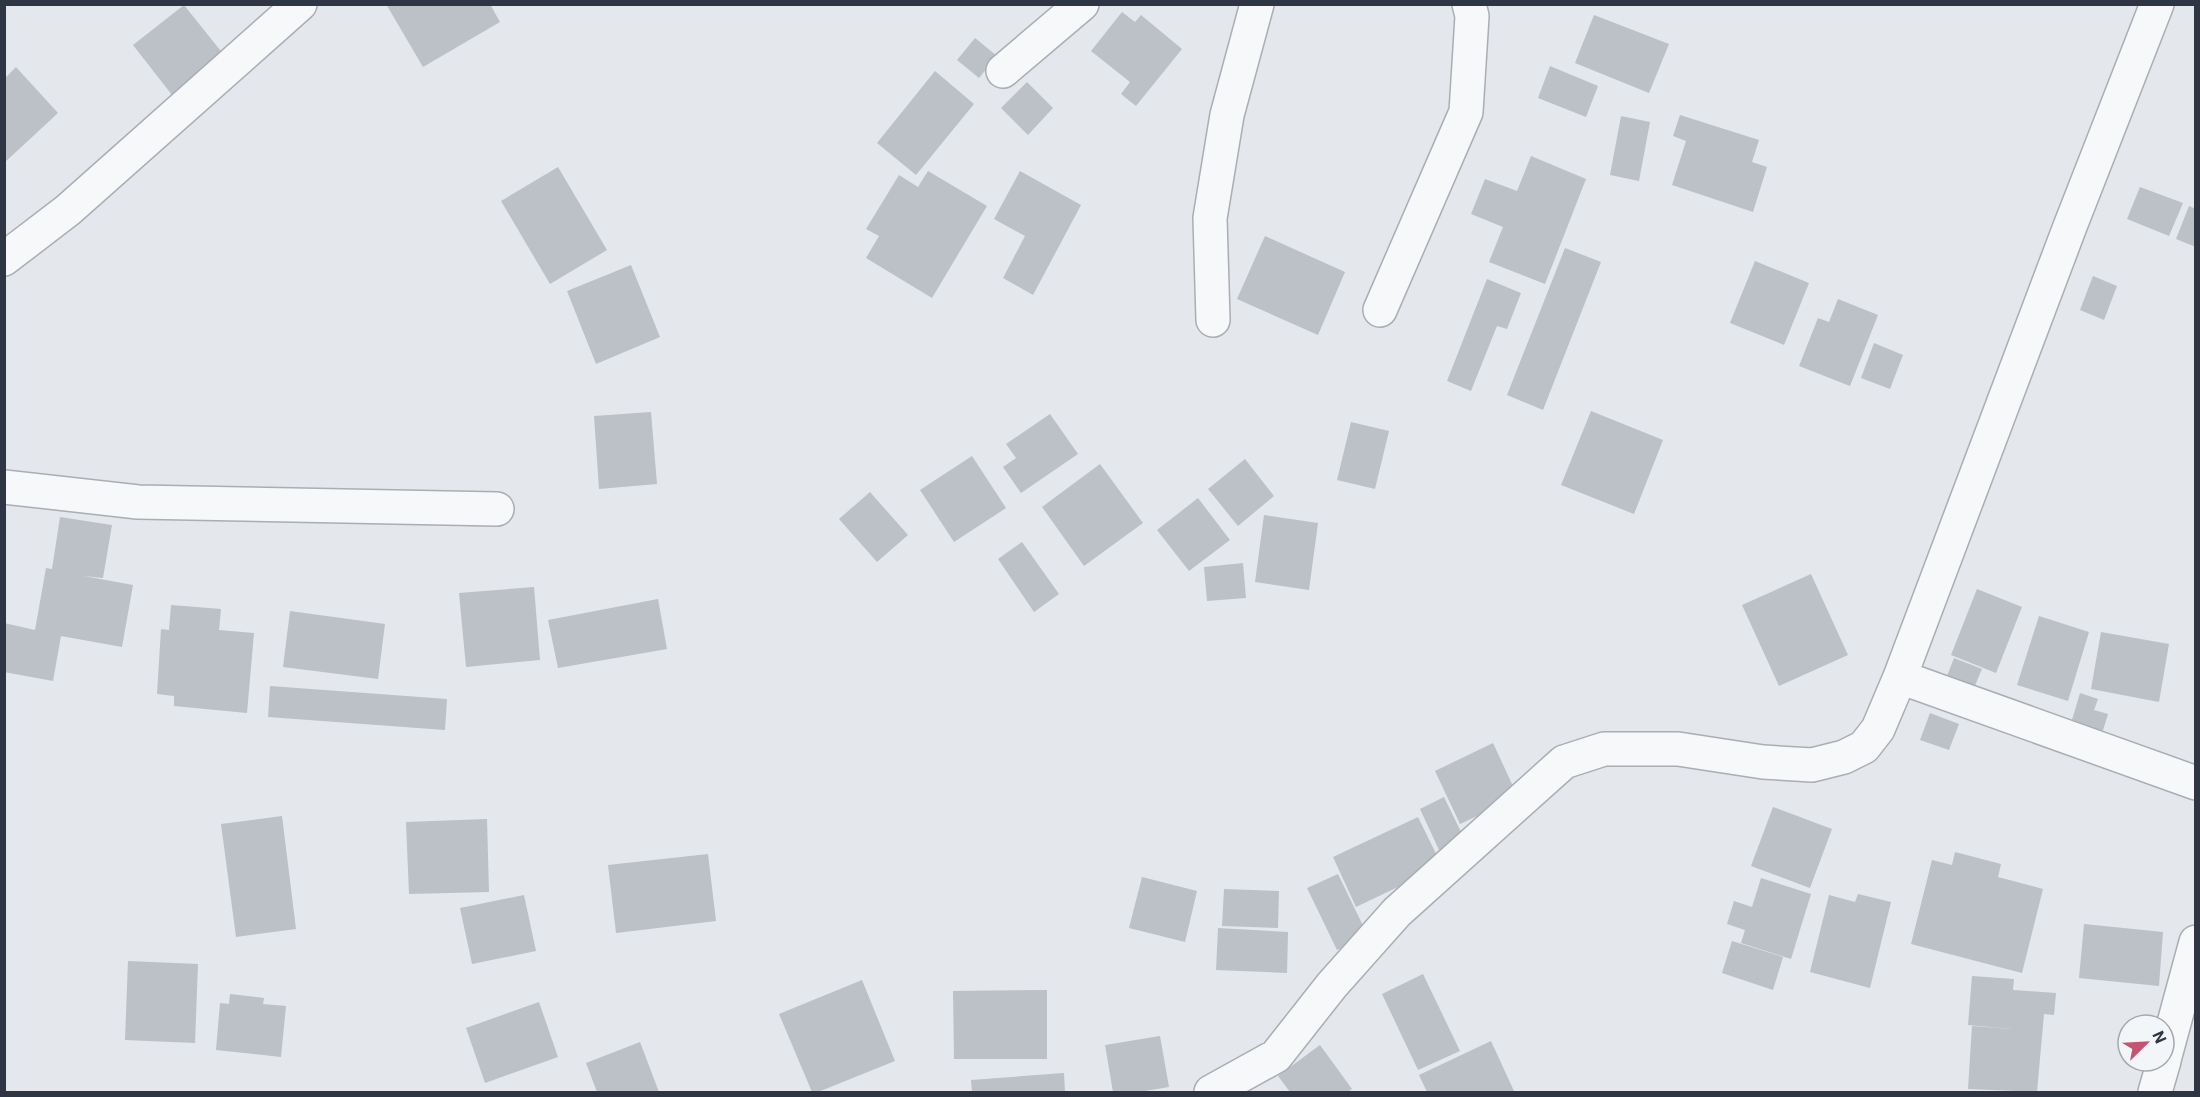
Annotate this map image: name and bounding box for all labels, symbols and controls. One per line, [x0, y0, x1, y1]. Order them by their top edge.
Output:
north arrow [2116, 1013, 2176, 1073]
text: N [2148, 1028, 2170, 1046]

